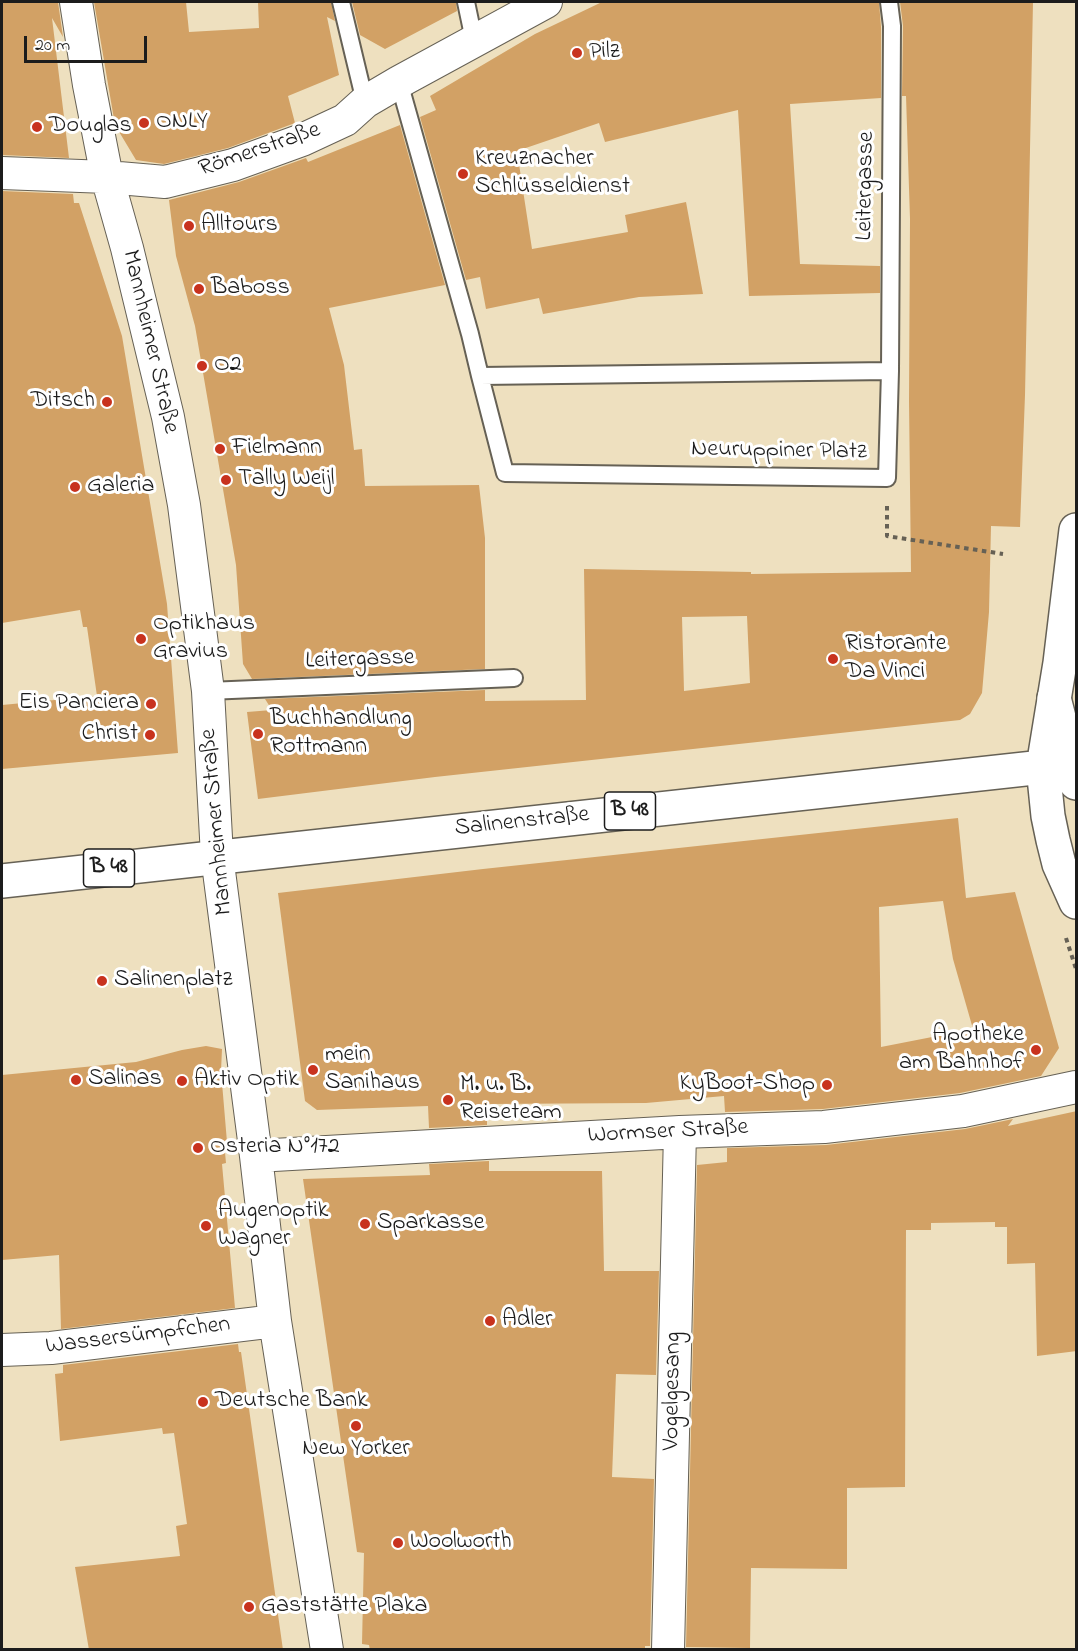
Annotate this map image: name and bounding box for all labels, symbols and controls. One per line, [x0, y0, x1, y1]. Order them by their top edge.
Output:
scale bar [27, 24, 150, 62]
text: 20 m [35, 33, 70, 59]
place label: Pilz [589, 39, 620, 67]
marker: Pilz [570, 46, 584, 60]
place label: ONLY [156, 109, 208, 137]
place label: Douglas [49, 113, 132, 141]
marker: ONLY [137, 116, 151, 130]
street label: Römerstraße [195, 117, 325, 185]
marker: Douglas [30, 120, 44, 134]
street label: Leitergasse [852, 131, 882, 241]
place label: Kreuznacher Schlüsseldienst [475, 146, 630, 202]
marker: Kreuznacher Schlüsseldienst [456, 167, 470, 181]
place label: Alltours [201, 212, 278, 240]
marker: Alltours [182, 219, 196, 233]
street label: Mannheimer Straße [114, 247, 184, 437]
place label: Baboss [211, 275, 290, 303]
marker: Baboss [192, 282, 206, 296]
place label: O2 [214, 352, 242, 380]
marker: O2 [195, 359, 209, 373]
place label: Ditsch [31, 388, 95, 416]
marker: Ditsch [100, 395, 114, 409]
place label: Fielmann [232, 435, 322, 463]
street label: Neuruppiner Platz [691, 436, 867, 468]
marker: Fielmann [213, 442, 227, 456]
place label: Tally Weijl [238, 466, 335, 494]
place label: Galeria [87, 473, 155, 501]
marker: Tally Weijl [219, 473, 233, 487]
marker: Galeria [68, 480, 82, 494]
place label: Optikhaus Gravius [153, 611, 255, 667]
place label: Ristorante Da Vinci [845, 631, 946, 687]
marker: Optikhaus Gravius [134, 632, 148, 646]
street label: Leitergasse [305, 645, 415, 677]
marker: Ristorante Da Vinci [826, 652, 840, 666]
place label: Eis Panciera [19, 690, 139, 718]
marker: Eis Panciera [144, 697, 158, 711]
place label: Buchhandlung Rottmann [270, 706, 412, 762]
place label: Christ [81, 721, 138, 749]
street label: Mannheimer Straße [195, 727, 241, 917]
marker: Buchhandlung Rottmann [251, 727, 265, 741]
marker: Christ [143, 728, 157, 742]
road number: B 48 [604, 792, 656, 830]
street label: Salinenstraße [453, 802, 591, 844]
road number: B 48 [84, 849, 134, 887]
place label: Salinenplatz [114, 967, 233, 995]
marker: Salinenplatz [95, 974, 109, 988]
place label: Apotheke am Bahnhof [899, 1022, 1024, 1078]
place label: mein Sanihaus [325, 1042, 420, 1098]
marker: Apotheke am Bahnhof [1029, 1043, 1043, 1057]
marker: mein Sanihaus [306, 1063, 320, 1077]
place label: Salinas [88, 1066, 162, 1094]
place label: Aktiv Optik [194, 1067, 299, 1095]
place label: KyBoot-Shop [679, 1071, 815, 1099]
place label: M. u. B. Reiseteam [460, 1072, 562, 1128]
marker: Salinas [69, 1073, 83, 1087]
marker: Aktiv Optik [175, 1074, 189, 1088]
marker: KyBoot-Shop [820, 1078, 834, 1092]
marker: M. u. B. Reiseteam [441, 1093, 455, 1107]
street label: Wormser Straße [587, 1114, 749, 1152]
place label: Osteria N°172 [210, 1134, 340, 1162]
marker: Osteria N°172 [191, 1141, 205, 1155]
place label: Augenoptik Wagner [218, 1198, 328, 1254]
place label: Sparkasse [377, 1210, 485, 1238]
marker: Sparkasse [358, 1217, 372, 1231]
marker: Augenoptik Wagner [199, 1219, 213, 1233]
place label: Adler [502, 1307, 552, 1335]
street label: Wassersümpfchen [44, 1311, 232, 1363]
marker: Adler [483, 1314, 497, 1328]
street label: Vogelgesang [659, 1331, 689, 1451]
place label: Deutsche Bank [215, 1388, 368, 1416]
marker: Deutsche Bank [196, 1395, 210, 1409]
marker: New Yorker [349, 1419, 363, 1433]
place label: New Yorker [302, 1436, 410, 1464]
place label: Woolworth [410, 1529, 512, 1557]
marker: Woolworth [391, 1536, 405, 1550]
place label: Gaststätte Plaka [261, 1593, 428, 1621]
marker: Gaststätte Plaka [242, 1600, 256, 1614]

